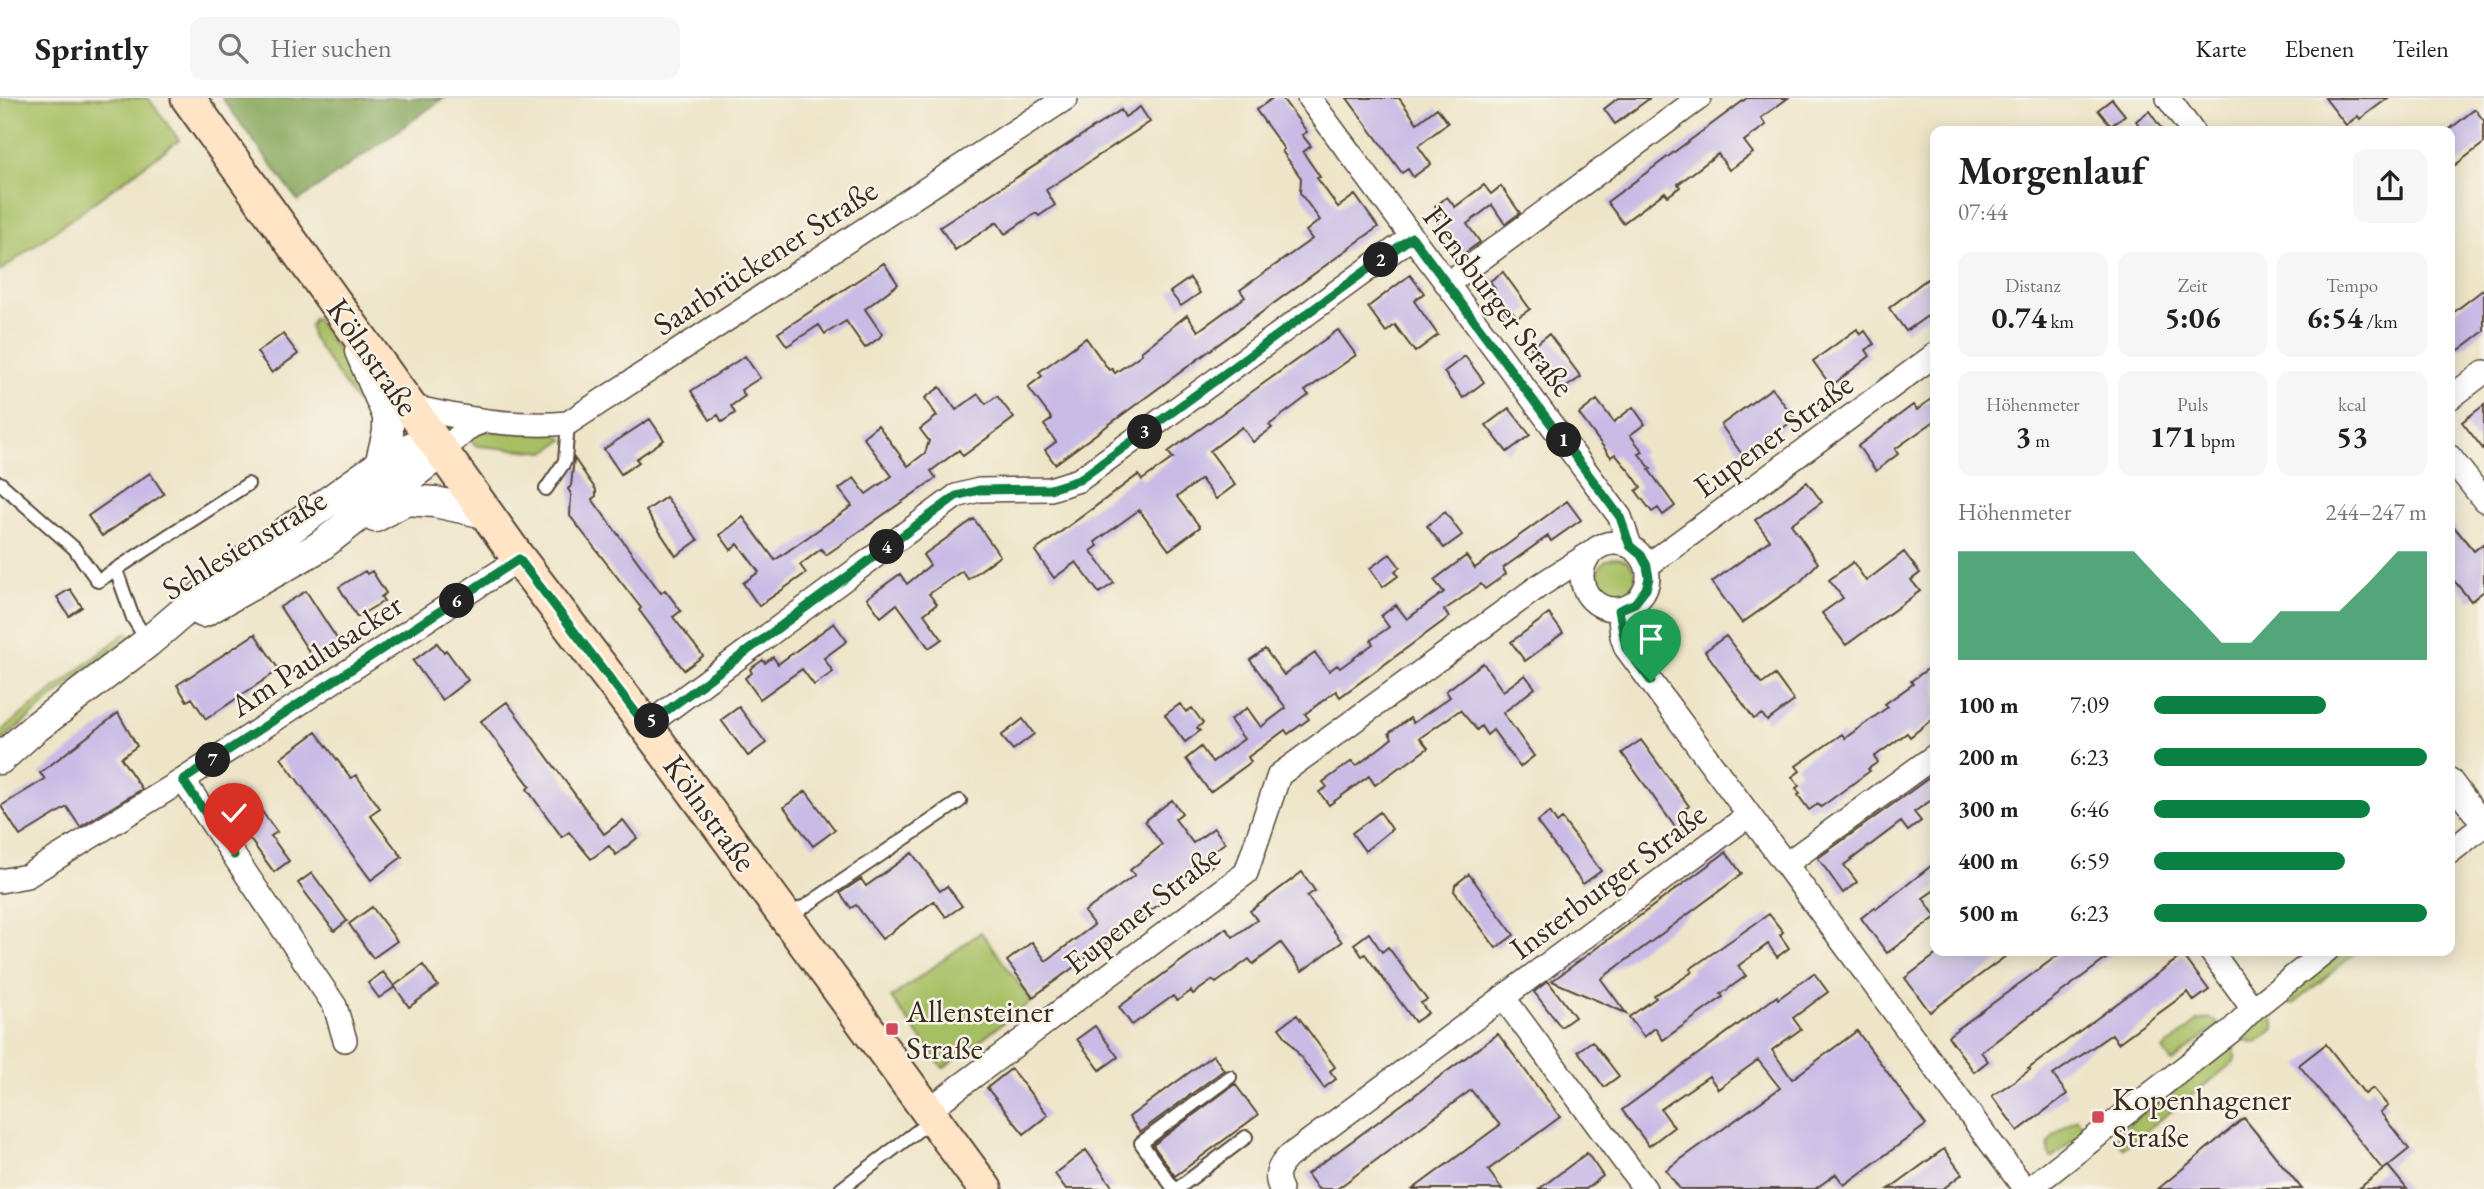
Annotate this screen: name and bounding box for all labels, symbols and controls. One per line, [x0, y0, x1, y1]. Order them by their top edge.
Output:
search box [190, 17, 680, 80]
text: Sprintly [35, 27, 148, 70]
icon: search [214, 29, 252, 67]
text: Hier suchen [270, 31, 392, 65]
text: Karte [2196, 33, 2246, 64]
text: Ebenen [2284, 33, 2354, 64]
text: Teilen [2392, 33, 2449, 64]
text: Morgenlauf [1958, 146, 2145, 195]
button: share [2353, 149, 2427, 223]
street label: Saarbrückener Straße [645, 169, 885, 345]
street label: Flensburger Straße [1414, 197, 1584, 405]
text: 07:44 [1958, 197, 2008, 227]
pin: 2 [1364, 242, 1398, 278]
text: 2 [1375, 247, 1386, 272]
text: Distanz [2005, 273, 2061, 298]
text: Zeit [2178, 273, 2207, 298]
text: Tempo [2326, 273, 2378, 298]
street label: Kölnstraße [317, 290, 429, 424]
text: 0.74 [1992, 298, 2047, 337]
text: 5:06 [2164, 298, 2221, 337]
text: 6:54 [2307, 298, 2363, 337]
text: km [2047, 309, 2074, 334]
text: /km [2363, 309, 2398, 334]
street label: Eupener Straße [1685, 363, 1861, 507]
text: Höhenmeter [1986, 392, 2080, 417]
text: Puls [2177, 392, 2208, 417]
text: kcal [2338, 392, 2366, 417]
pin: 3 [1128, 414, 1162, 450]
text: 3 [2016, 417, 2031, 456]
text: 171 [2150, 417, 2197, 456]
text: 53 [2336, 417, 2368, 456]
text: 3 [1139, 419, 1150, 444]
pin: 1 [1546, 422, 1582, 458]
text: 1 [1558, 427, 1569, 452]
text: m [2031, 428, 2050, 453]
text: bpm [2197, 428, 2235, 453]
street label: Schlesienstraße [154, 478, 334, 610]
text: Höhenmeter [1958, 497, 2071, 527]
text: 244–247 m [2326, 497, 2427, 527]
pin: 4 [870, 530, 904, 564]
text: 4 [881, 534, 892, 559]
street label: Am Paulusacker [221, 583, 411, 727]
pin: 6 [440, 584, 475, 618]
text: 6 [451, 588, 462, 613]
pin [1621, 609, 1681, 681]
icon: arrive [1632, 620, 1670, 658]
text: 100 m [1958, 690, 2019, 720]
text: 7:09 [2070, 690, 2109, 720]
pin: 5 [634, 704, 670, 738]
text: 5 [646, 708, 657, 733]
pin: 7 [196, 742, 230, 778]
text: 200 m [1958, 742, 2019, 772]
text: 6:23 [2070, 742, 2109, 772]
street label: Kölnstraße [654, 746, 766, 880]
text: 7 [207, 747, 218, 772]
pin [204, 783, 264, 855]
street label: Insterburger Straße [1501, 793, 1715, 969]
icon: check [215, 794, 253, 832]
text: 300 m [1958, 794, 2019, 824]
text: 6:46 [2070, 794, 2109, 824]
street label: Eupener Straße [1055, 835, 1229, 983]
text: 400 m [1958, 846, 2019, 876]
text: 6:59 [2070, 846, 2109, 876]
text: 500 m [1958, 898, 2019, 928]
text: 6:23 [2070, 898, 2109, 928]
place label: Allensteiner Straße [905, 990, 1054, 1069]
marker: Allensteiner Straße [884, 1021, 900, 1037]
place label: Kopenhagener Straße [2112, 1078, 2292, 1157]
marker: Kopenhagener Straße [2090, 1109, 2106, 1125]

